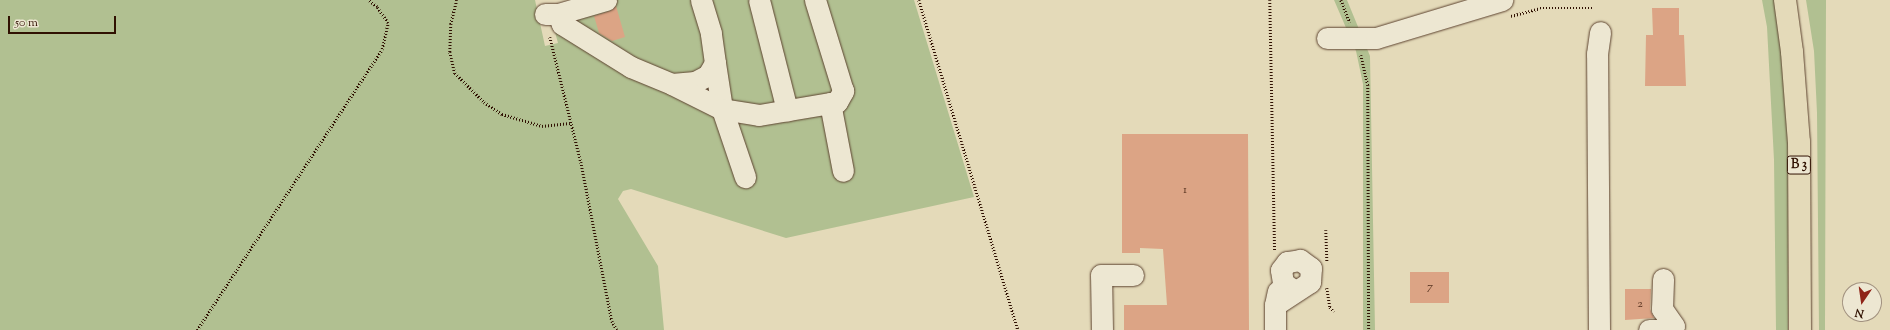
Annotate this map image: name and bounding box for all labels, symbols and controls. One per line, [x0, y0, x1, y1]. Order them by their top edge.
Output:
scale bar [10, 8, 118, 34]
text: 50 m [15, 14, 38, 32]
road number: B 3 [1786, 154, 1812, 176]
house number: 1 [1183, 184, 1187, 198]
house number: 7 [1427, 281, 1433, 295]
north arrow [1842, 282, 1882, 322]
house number: 2 [1637, 298, 1643, 312]
text: N [1853, 304, 1866, 322]

